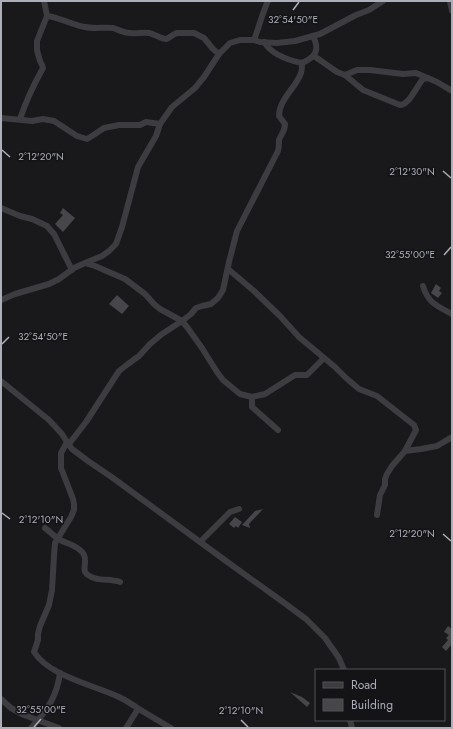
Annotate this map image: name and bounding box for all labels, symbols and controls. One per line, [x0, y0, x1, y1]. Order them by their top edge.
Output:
text: 32°54'50"E [268, 12, 318, 27]
text: 2°12'20"N [18, 149, 64, 164]
text: 2°12'30"N [389, 164, 435, 179]
text: 32°55'00"E [385, 247, 435, 262]
text: 32°54'50"E [18, 329, 68, 344]
text: 2°12'10"N [19, 512, 63, 527]
text: 2°12'20"N [389, 526, 435, 541]
legend [315, 669, 445, 721]
text: Road [351, 676, 377, 694]
text: Building [351, 696, 393, 714]
text: 32°55'00"E [16, 702, 66, 717]
text: 2°12'10"N [219, 703, 263, 718]

